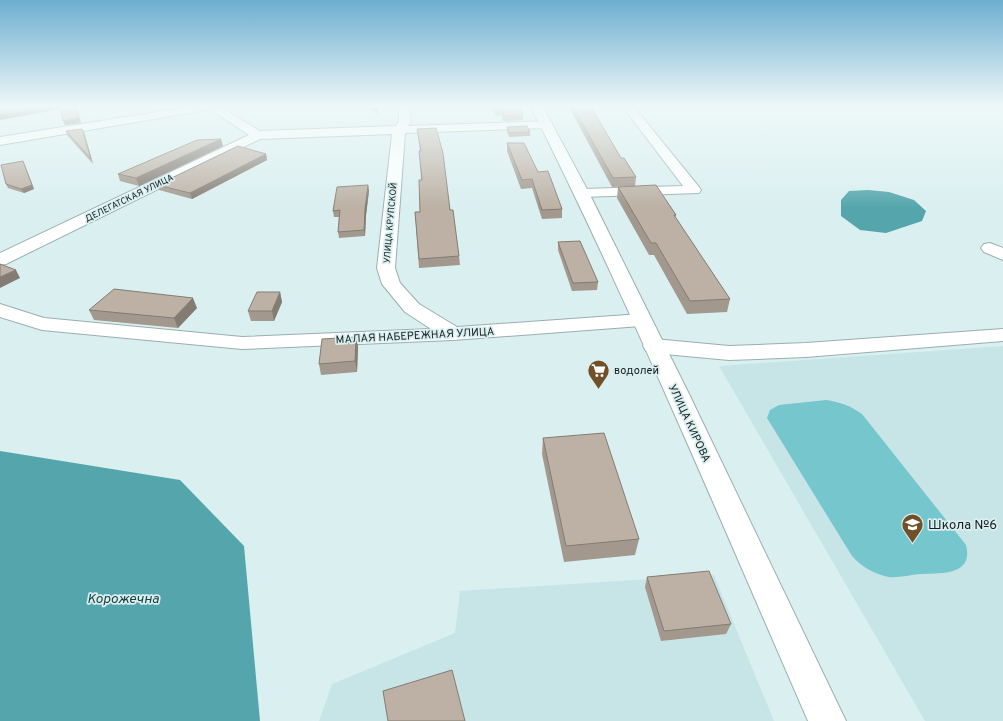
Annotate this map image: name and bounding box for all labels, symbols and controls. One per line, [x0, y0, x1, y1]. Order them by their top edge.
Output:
street label: ДЕЛЕГАТСКАЯ УЛИЦА [83, 172, 175, 225]
street label: УЛИЦА КРУПСКОЙ [380, 182, 400, 264]
street label: МАЛАЯ НАБЕРЕЖНАЯ УЛИЦА [335, 325, 495, 347]
supermarket icon: водолей [586, 357, 612, 390]
place label: водолей [614, 364, 659, 378]
street label: УЛИЦА КИРОВА [665, 382, 713, 465]
school or university icon: Школа №6 [899, 511, 925, 544]
place label: Школа №6 [928, 518, 997, 534]
water label: Корожечна [87, 591, 160, 608]

